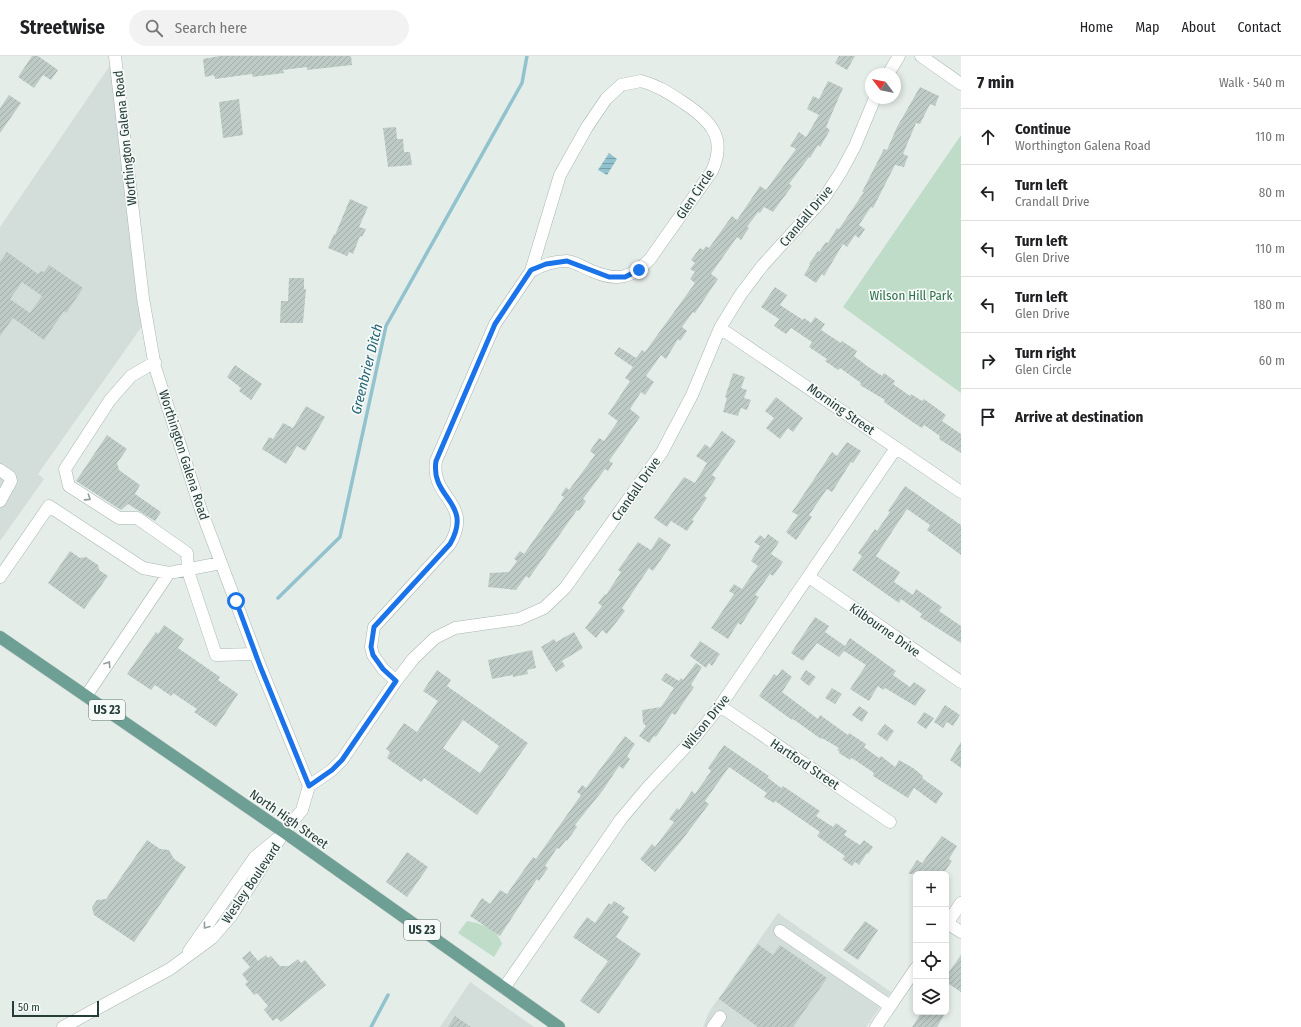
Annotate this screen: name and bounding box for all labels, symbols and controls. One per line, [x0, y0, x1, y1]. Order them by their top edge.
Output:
search box [129, 10, 409, 46]
text: Streetwise [20, 16, 105, 39]
icon: search [143, 17, 165, 39]
text: Search here [175, 19, 247, 37]
text: Home [1080, 19, 1113, 36]
text: Map [1135, 19, 1159, 36]
text: About [1181, 19, 1216, 36]
text: Contact [1238, 19, 1281, 36]
north arrow [865, 68, 901, 104]
street label: Worthington Galena Road [110, 70, 140, 206]
text: 7 min [977, 72, 1014, 93]
text: Walk · 540 m [1219, 75, 1285, 90]
text: Continue [1015, 120, 1071, 138]
icon: ahead [977, 126, 999, 148]
text: 110 m [1255, 129, 1285, 144]
text: Worthington Galena Road [1015, 138, 1151, 153]
street label: Glen Circle [673, 166, 717, 222]
text: Turn left [1015, 176, 1068, 194]
icon: left [977, 182, 999, 204]
street label: Crandall Drive [776, 183, 836, 249]
text: 80 m [1259, 185, 1285, 200]
text: Crandall Drive [1015, 194, 1089, 209]
text: Turn left [1015, 232, 1068, 250]
icon: left [977, 238, 999, 260]
text: 110 m [1255, 241, 1285, 256]
text: Glen Drive [1015, 250, 1070, 265]
route end [630, 261, 648, 279]
park label: Wilson Hill Park [870, 288, 953, 303]
text: Turn left [1015, 288, 1068, 306]
icon: left [977, 294, 999, 316]
text: 180 m [1254, 297, 1285, 312]
text: Glen Drive [1015, 306, 1070, 321]
water label: Greenbrier Ditch [348, 322, 386, 416]
text: Turn right [1015, 344, 1076, 362]
icon: right [977, 350, 999, 372]
text: 60 m [1259, 353, 1285, 368]
text: Glen Circle [1015, 362, 1072, 377]
street label: Morning Street [804, 380, 878, 438]
street label: Worthington Galena Road [156, 388, 212, 522]
icon: arrive [977, 406, 999, 428]
text: Arrive at destination [1015, 408, 1143, 426]
street label: Crandall Drive [609, 454, 663, 524]
one-way arrow [84, 493, 91, 500]
route start [227, 592, 245, 610]
street label: Kilbourne Drive [847, 600, 923, 660]
one-way arrow [103, 661, 111, 668]
street label: Wilson Drive [679, 692, 733, 752]
road number: US 23 [89, 700, 125, 720]
street label: Hartford Street [768, 735, 843, 793]
street label: North High Street [247, 786, 332, 852]
street label: Wesley Boulevard [219, 840, 283, 926]
map controls [913, 871, 949, 1015]
button: + [913, 871, 949, 907]
button: − [913, 907, 949, 943]
road number: US 23 [404, 920, 440, 940]
one-way arrow [204, 921, 211, 928]
button: locate [913, 943, 949, 979]
button: layers [913, 979, 949, 1015]
scale bar [12, 999, 99, 1018]
text: 50 m [18, 1001, 40, 1014]

